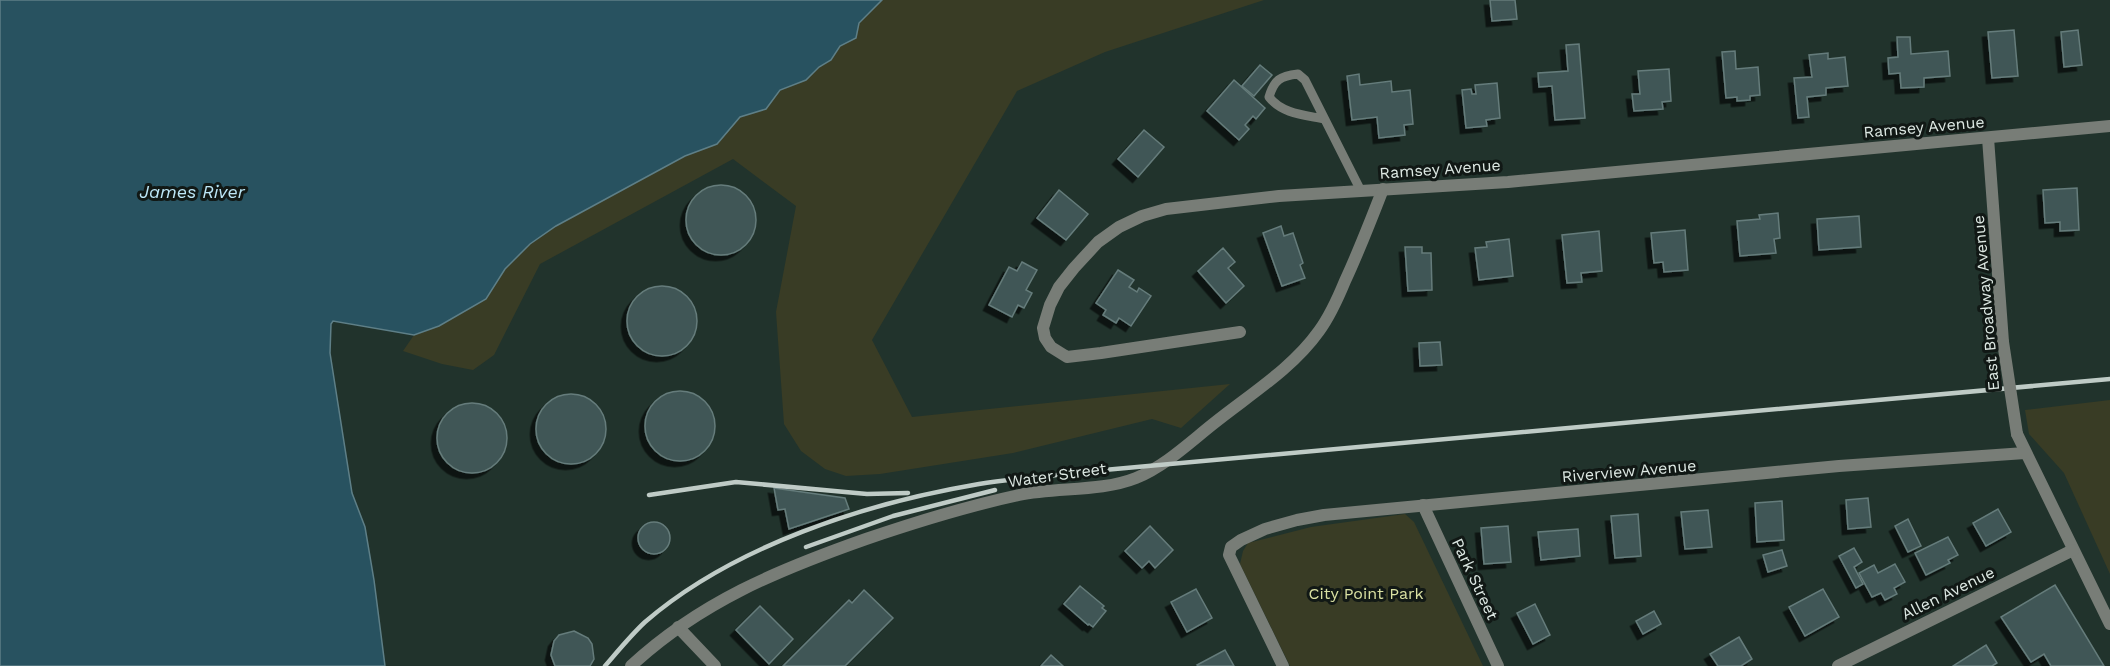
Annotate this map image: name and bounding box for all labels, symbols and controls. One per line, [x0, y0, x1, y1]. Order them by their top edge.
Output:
street label: Ramsey Avenue [1863, 112, 1985, 142]
street label: Ramsey Avenue [1379, 155, 1501, 183]
water label: James River [139, 181, 246, 202]
street label: East Broadway Avenue [1969, 214, 2003, 392]
street label: Riverview Avenue [1561, 456, 1697, 486]
street label: Water Street [1007, 459, 1108, 491]
street label: Park Street [1448, 535, 1502, 623]
street label: Allen Avenue [1898, 562, 1998, 624]
park label: City Point Park [1308, 584, 1424, 603]

